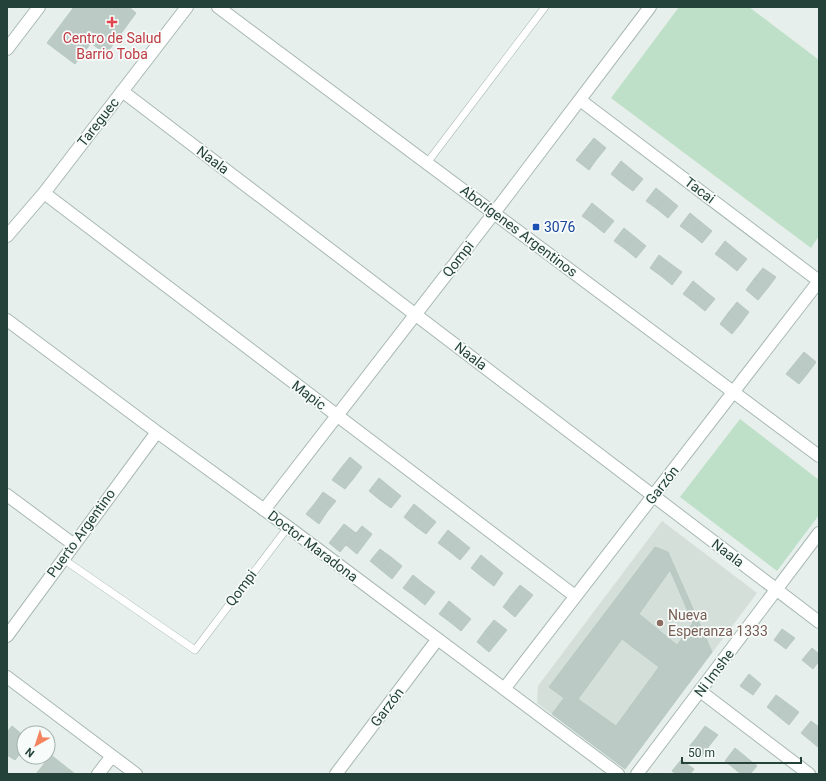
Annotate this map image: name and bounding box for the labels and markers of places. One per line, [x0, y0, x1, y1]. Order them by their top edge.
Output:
marker: Centro de Salud Barrio Toba [106, 16, 118, 28]
place label: Centro de Salud Barrio Toba [63, 30, 161, 62]
place label: 3076 [544, 219, 576, 235]
marker: 3076 [531, 222, 541, 232]
place label: Nueva Esperanza 1333 [668, 607, 768, 639]
marker: Nueva Esperanza 1333 [655, 618, 665, 628]

